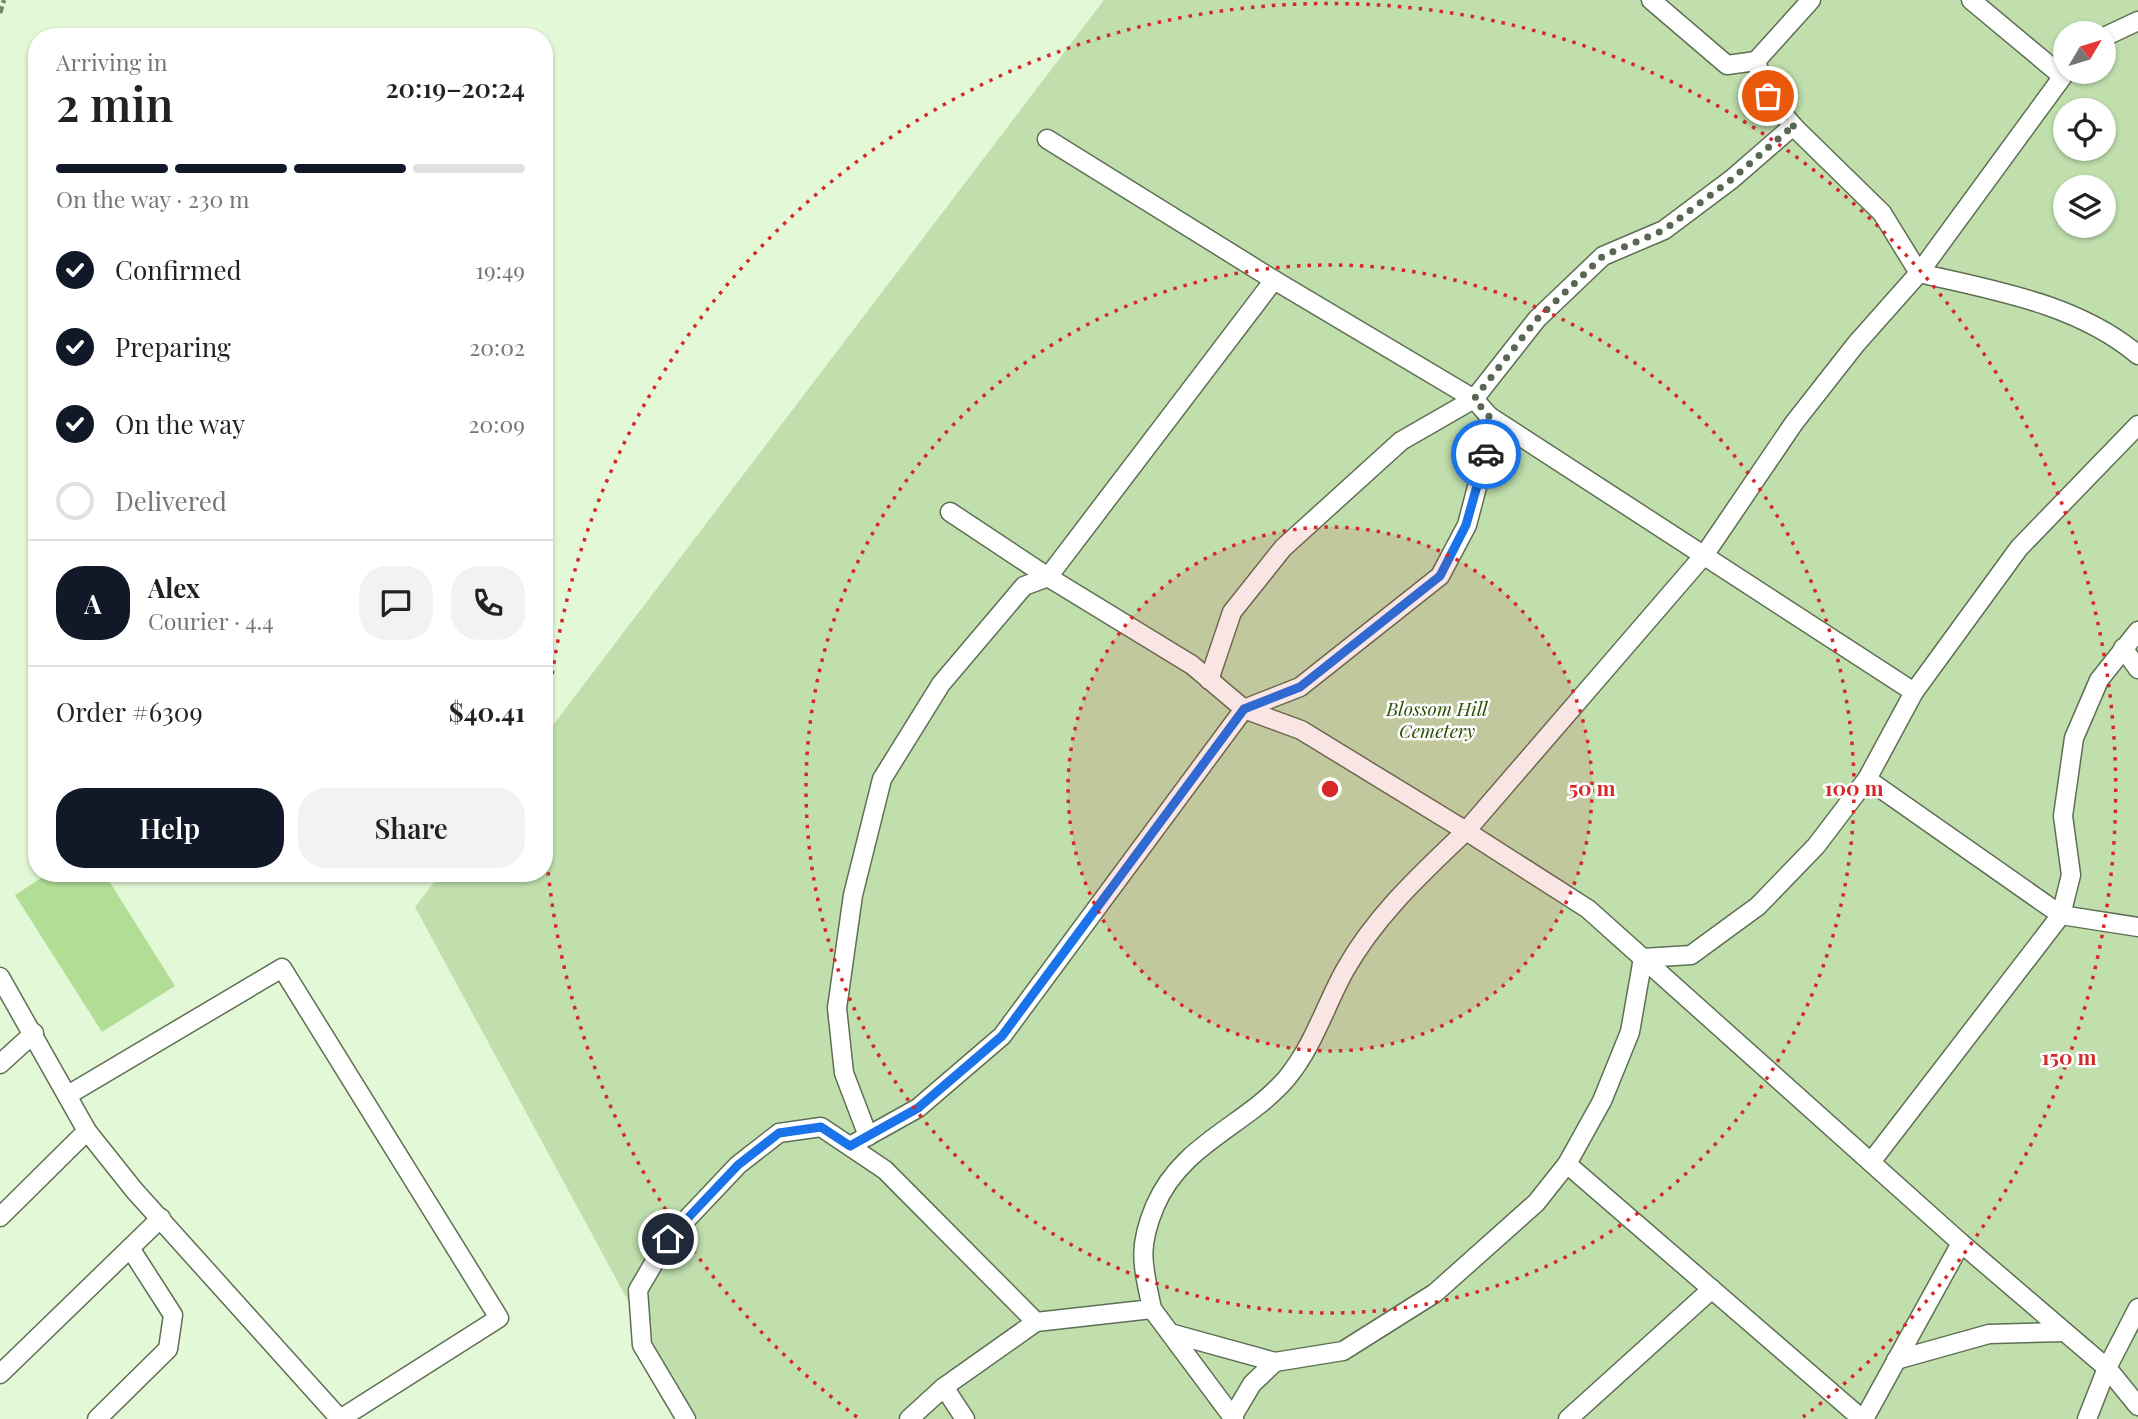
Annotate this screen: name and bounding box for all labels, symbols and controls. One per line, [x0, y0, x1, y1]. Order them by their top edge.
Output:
north arrow [2053, 21, 2116, 84]
map controls [2053, 21, 2116, 238]
text: Arriving in [56, 46, 168, 77]
pin [1738, 66, 1798, 126]
text: 20:19–20:24 [385, 70, 525, 105]
text: 2 min [56, 72, 174, 134]
icon: bag [1749, 77, 1787, 115]
button: locate [2053, 98, 2116, 161]
button: layers [2053, 175, 2116, 238]
text: On the way · 230 m [56, 183, 249, 214]
icon: check [56, 251, 94, 289]
text: Confirmed [115, 252, 242, 287]
text: 19:49 [476, 254, 525, 285]
icon: check [56, 328, 94, 366]
text: Preparing [115, 329, 231, 364]
text: 20:02 [469, 331, 525, 362]
icon: check [56, 405, 94, 443]
text: On the way [115, 406, 245, 441]
text: 20:09 [469, 408, 525, 439]
courier [1451, 419, 1521, 489]
icon: car [1467, 435, 1505, 473]
text: Delivered [115, 483, 227, 518]
button: chat [359, 566, 433, 640]
button: phone [451, 566, 525, 640]
text: Alex [148, 570, 200, 605]
text: A [84, 586, 102, 621]
text: Courier · 4.4 [148, 605, 274, 636]
text: Order #6309 [56, 694, 203, 729]
text: $40.41 [449, 694, 525, 729]
park label: Blossom Hill Cemetery [1385, 695, 1488, 743]
text: 50 m [1568, 773, 1616, 801]
text: 100 m [1824, 773, 1884, 801]
centre of rings [1318, 777, 1342, 801]
button: Help [56, 788, 284, 868]
button: Share [298, 788, 525, 868]
text: 150 m [2042, 1042, 2096, 1070]
pin [638, 1209, 698, 1269]
icon: home [649, 1220, 687, 1258]

